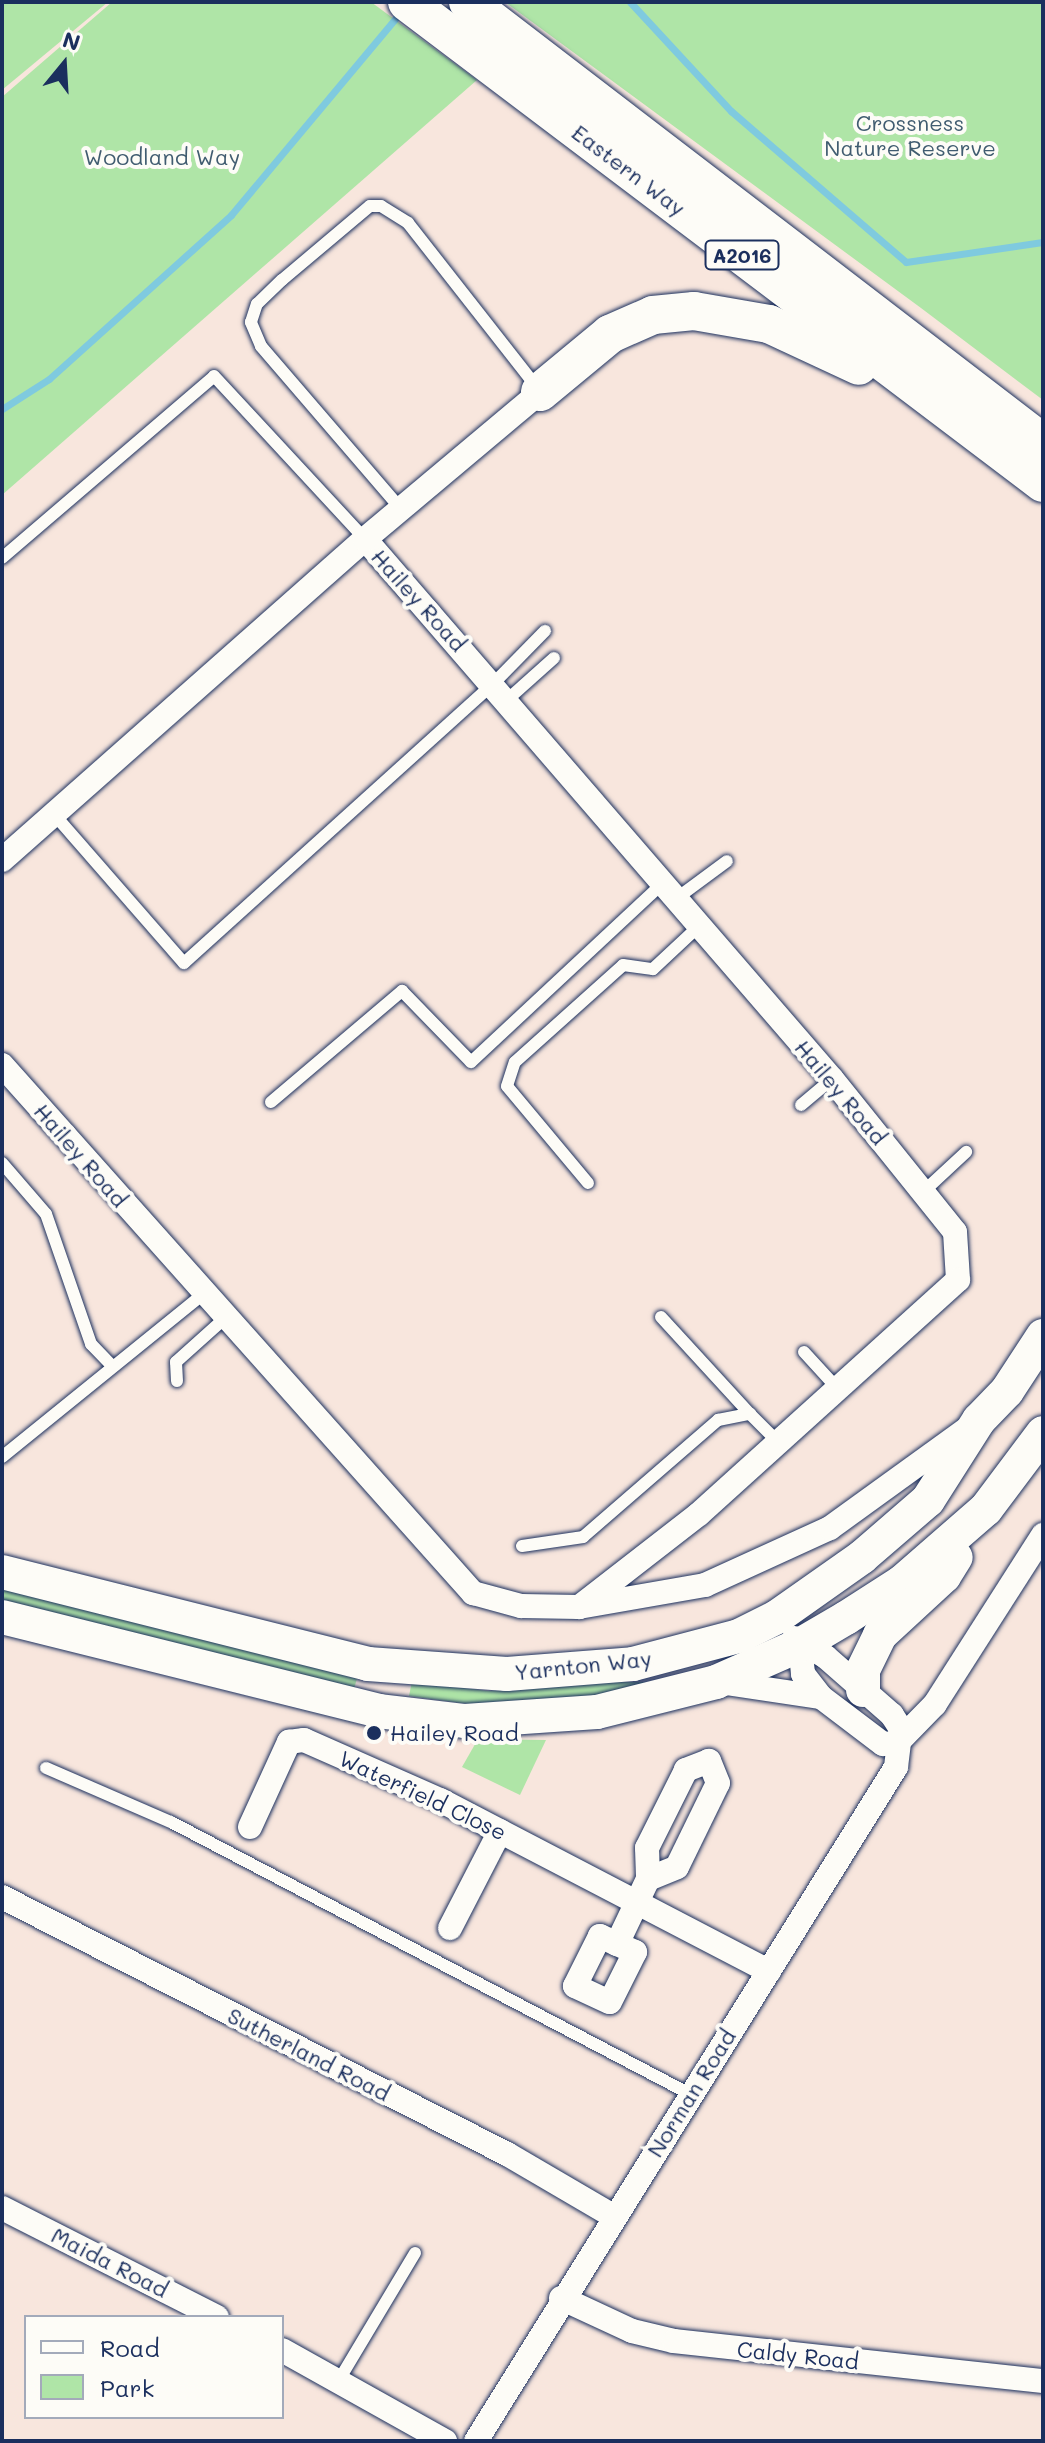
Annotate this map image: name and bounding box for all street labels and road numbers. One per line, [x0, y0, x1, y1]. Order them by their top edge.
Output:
street label: Eastern Way [567, 119, 691, 221]
road number: A2016 [704, 239, 780, 271]
street label: Hailey Road [366, 543, 472, 657]
street label: Hailey Road [790, 1034, 892, 1150]
street label: Hailey Road [29, 1098, 133, 1212]
street label: Yarnton Way [513, 1645, 653, 1685]
street label: Waterfield Close [335, 1745, 511, 1845]
street label: Sutherland Road [224, 2002, 394, 2106]
street label: Norman Road [641, 2024, 741, 2162]
street label: Maida Road [47, 2221, 173, 2303]
street label: Caldy Road [736, 2335, 860, 2375]

